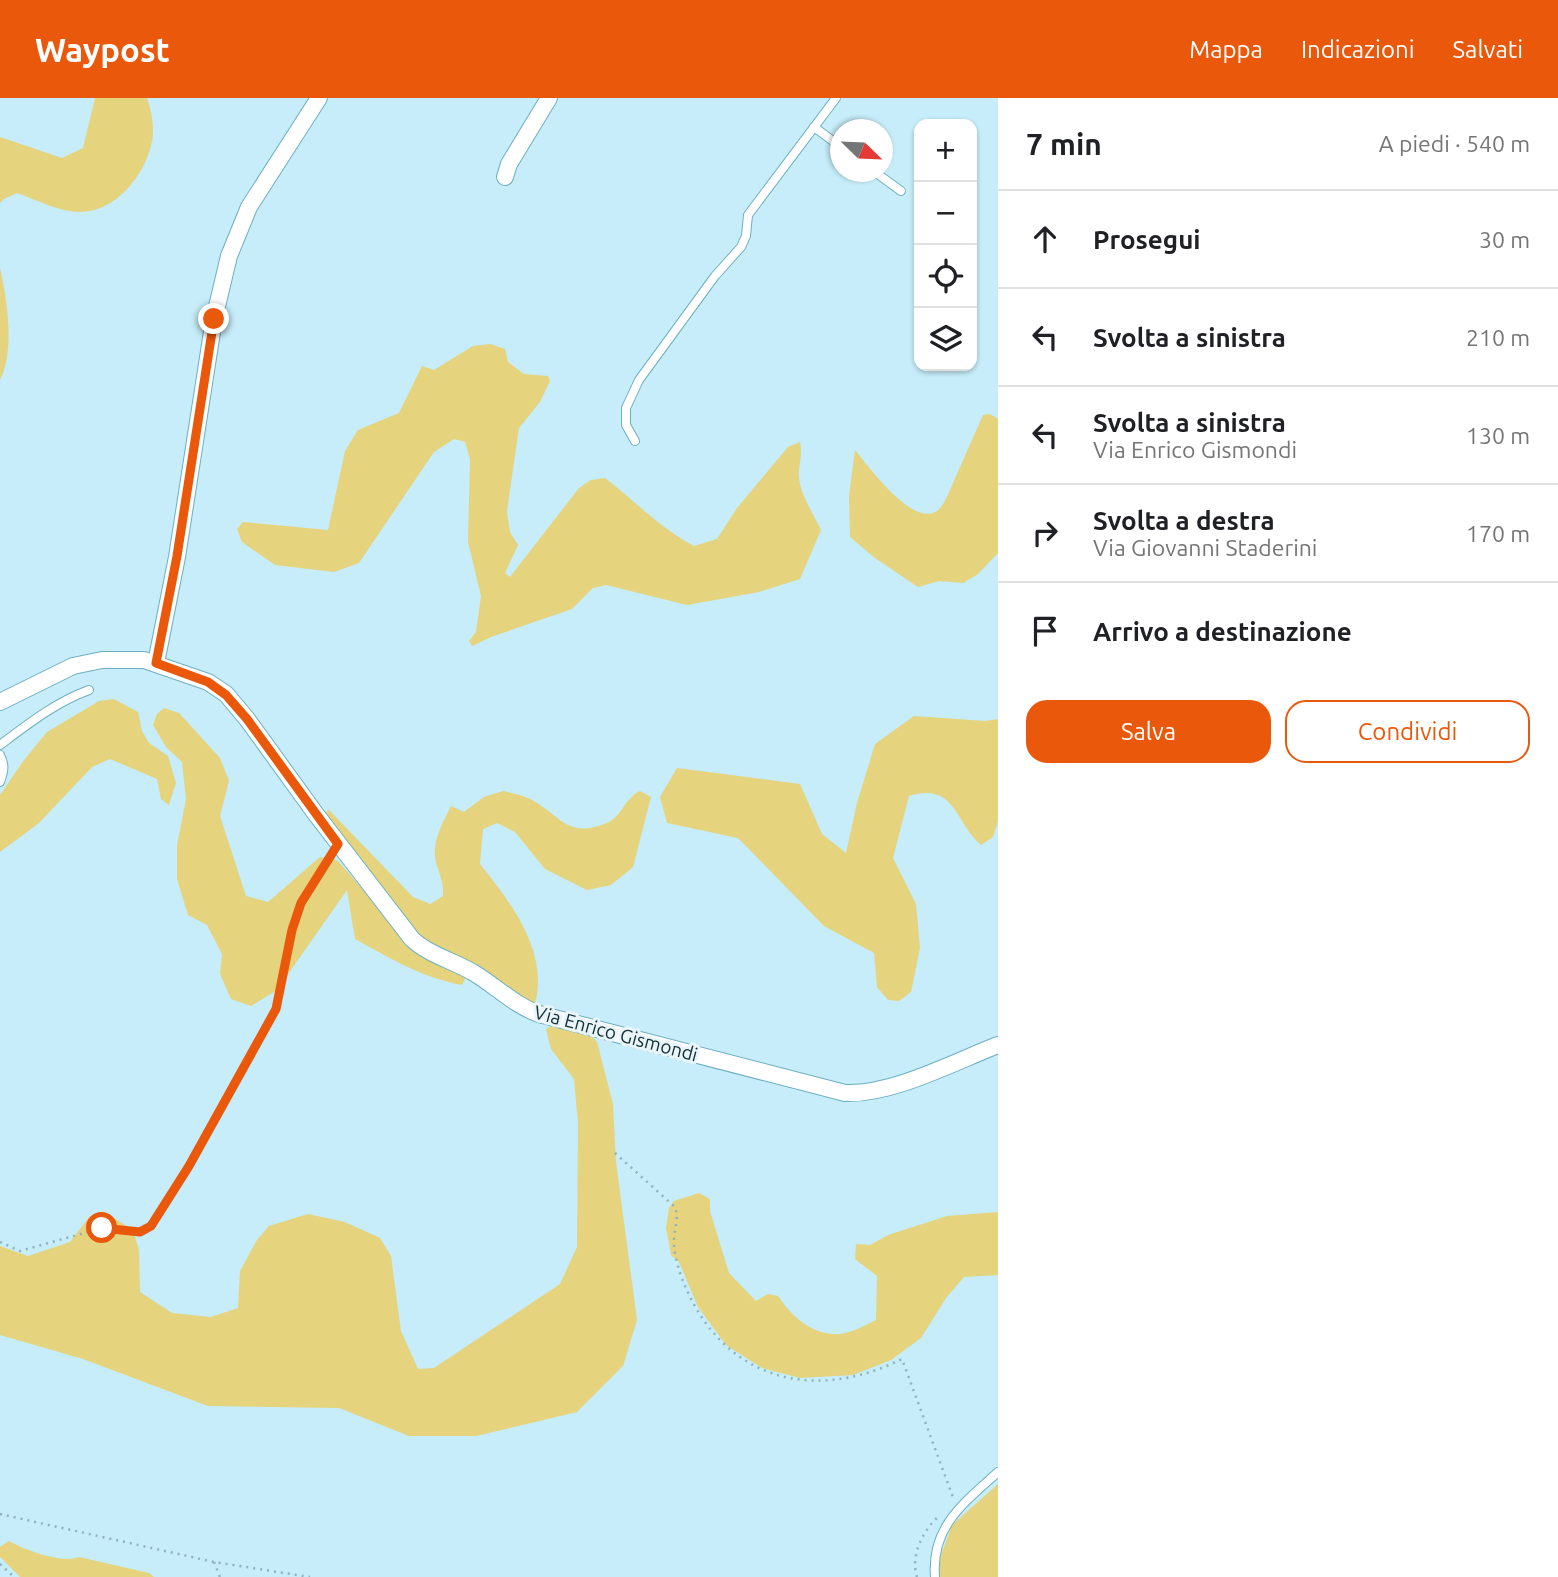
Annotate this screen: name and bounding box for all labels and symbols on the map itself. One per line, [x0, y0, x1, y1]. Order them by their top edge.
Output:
north arrow [830, 119, 893, 182]
route end [198, 303, 229, 334]
street label: Via Enrico Gismondi [532, 1001, 700, 1065]
route start [86, 1212, 117, 1243]

